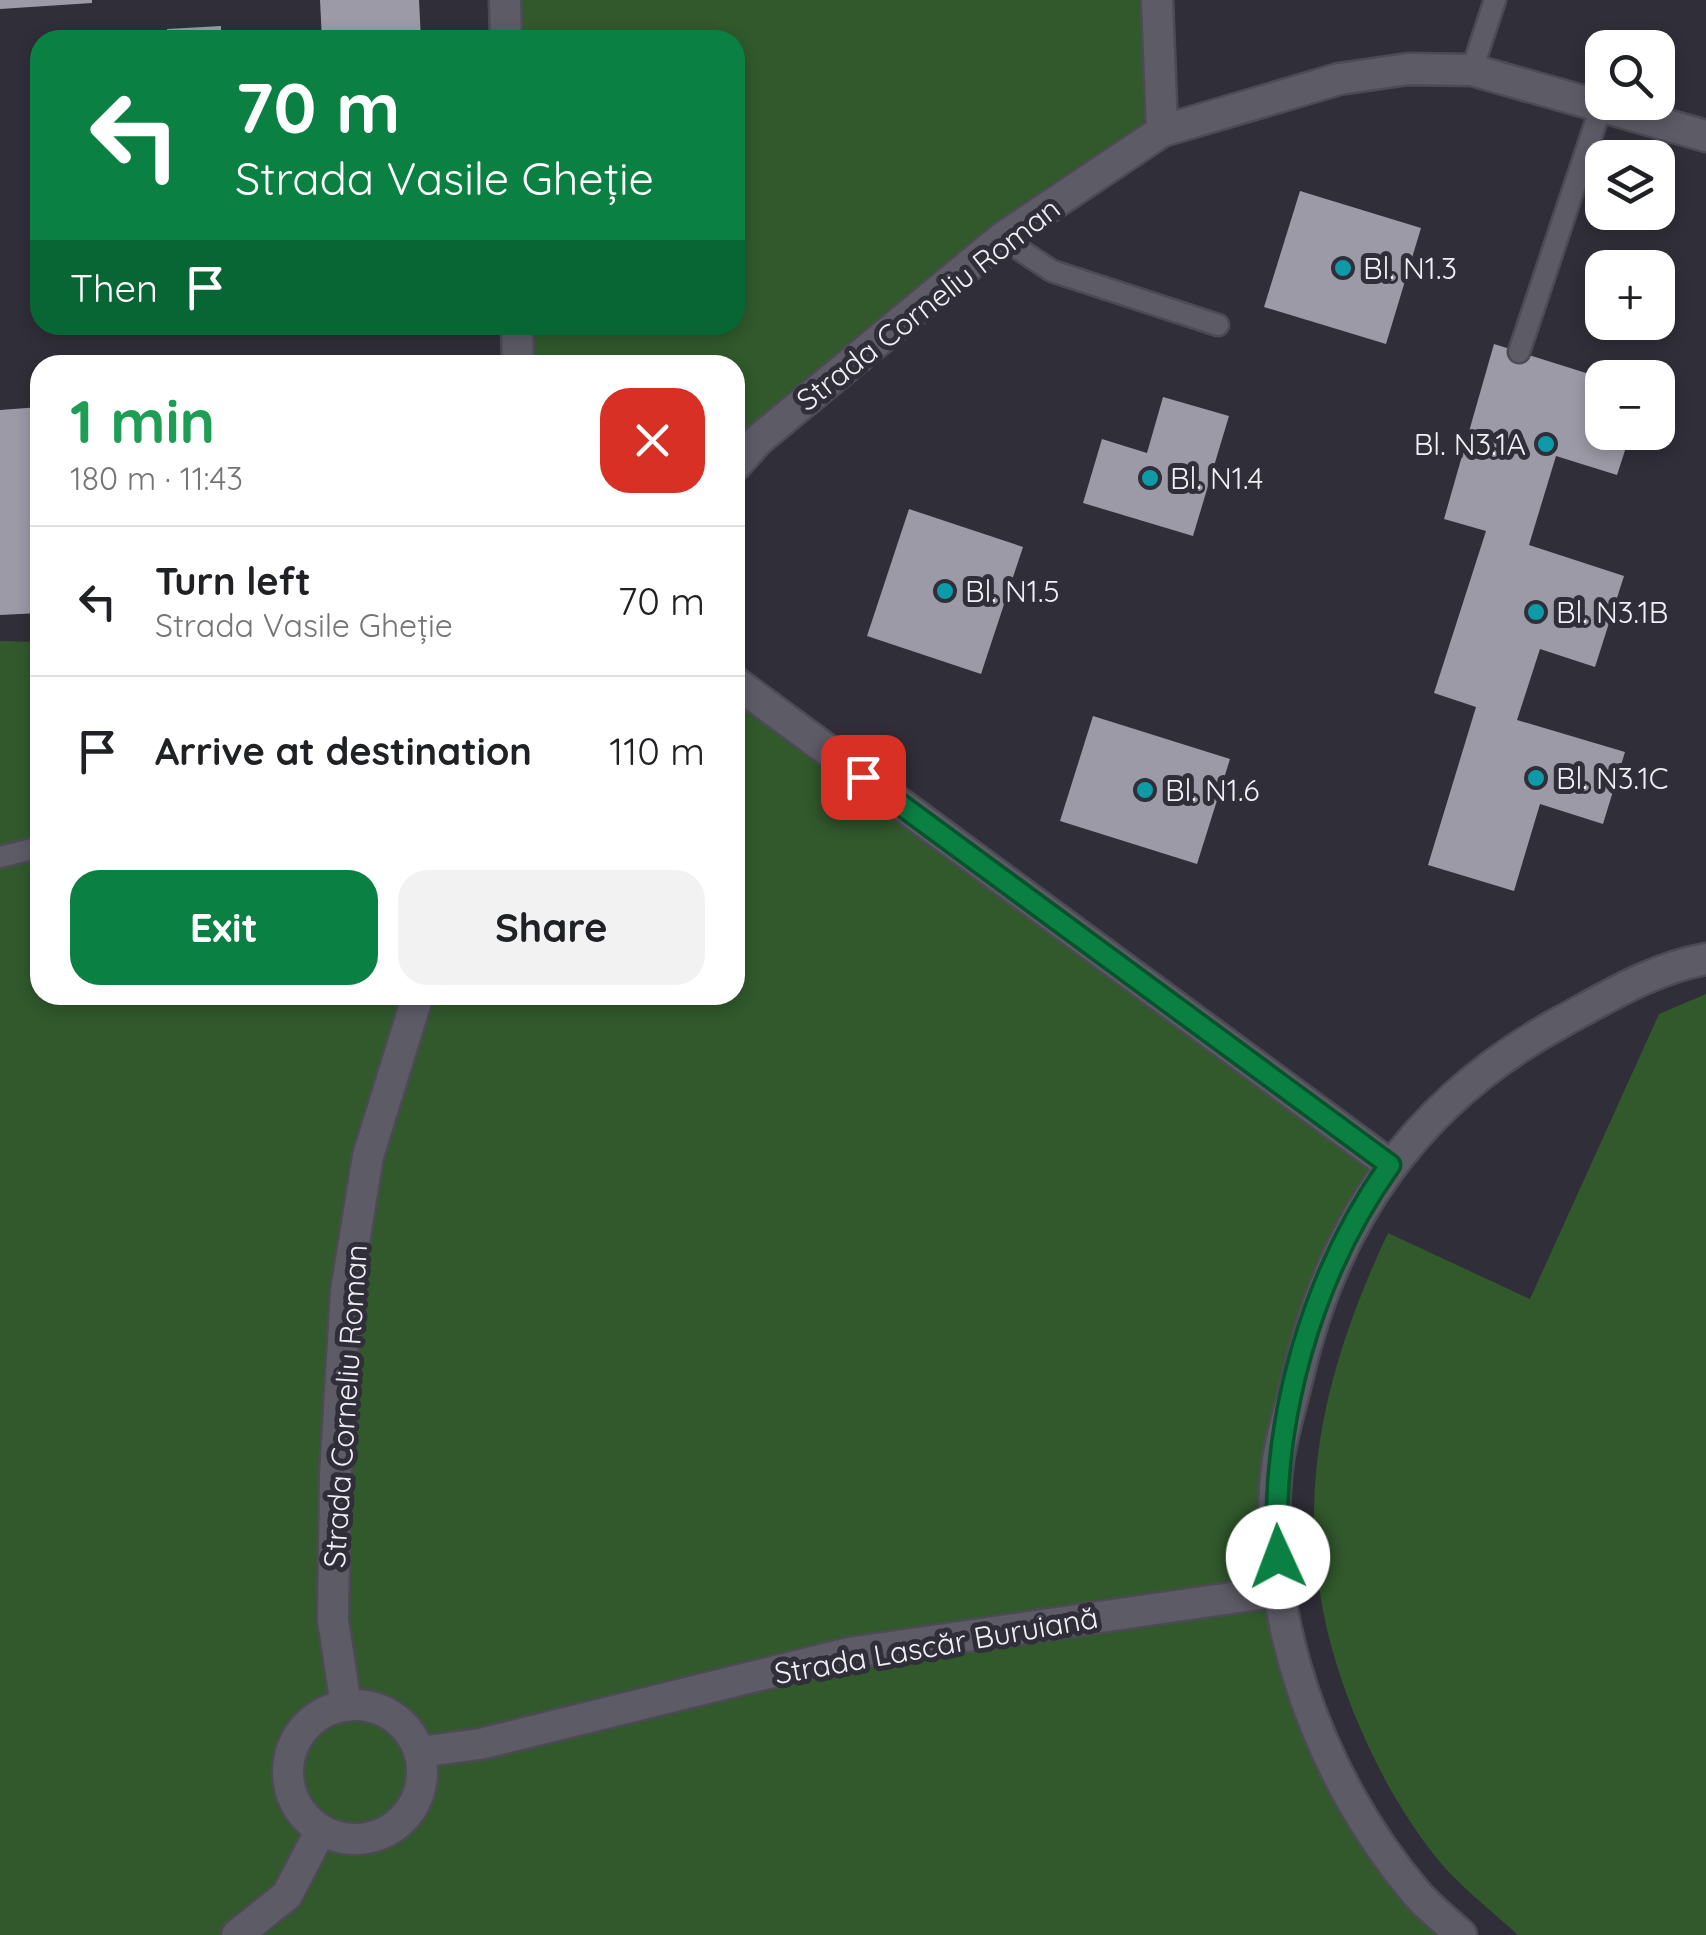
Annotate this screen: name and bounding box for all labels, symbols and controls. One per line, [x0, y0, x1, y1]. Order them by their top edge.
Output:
map controls [1585, 30, 1675, 450]
button: search [1585, 30, 1675, 120]
text: 70 m [235, 63, 401, 151]
icon: left [70, 70, 200, 200]
button: layers [1585, 140, 1675, 230]
text: Strada Vasile Gheție [235, 150, 654, 206]
street label: Strada Corneliu Roman [789, 189, 1067, 419]
place label: Bl. N1.3 [1363, 249, 1457, 287]
button: + [1585, 250, 1675, 340]
marker: Bl. N1.3 [1332, 257, 1354, 279]
icon: arrive [178, 260, 233, 315]
text: Then [70, 264, 158, 312]
button: − [1585, 360, 1675, 450]
text: 1 min [70, 383, 215, 458]
button: close [600, 388, 705, 493]
place label: Bl. N3.1A [1414, 425, 1526, 463]
marker: Bl. N3.1A [1535, 433, 1557, 455]
text: 180 m · 11:43 [70, 458, 243, 498]
place label: Bl. N1.4 [1170, 459, 1263, 497]
marker: Bl. N1.4 [1139, 467, 1161, 489]
text: Turn left [155, 557, 311, 605]
place label: Bl. N1.5 [965, 572, 1060, 610]
icon: left [70, 574, 125, 629]
text: 70 m [618, 577, 705, 625]
marker: Bl. N1.5 [934, 580, 956, 602]
place label: Bl. N3.1B [1556, 593, 1668, 631]
marker: Bl. N3.1B [1525, 601, 1547, 623]
text: Strada Vasile Gheție [155, 605, 453, 645]
icon: arrive [70, 724, 125, 779]
text: Arrive at destination [155, 727, 532, 775]
text: 110 m [609, 727, 705, 775]
pin [821, 735, 906, 820]
icon: arrive [836, 750, 891, 805]
place label: Bl. N3.1C [1556, 759, 1668, 797]
marker: Bl. N3.1C [1525, 767, 1547, 789]
place label: Bl. N1.6 [1165, 771, 1259, 809]
marker: Bl. N1.6 [1134, 779, 1156, 801]
button: Exit [70, 870, 378, 985]
button: Share [398, 870, 705, 985]
street label: Strada Corneliu Roman [315, 1243, 375, 1569]
position arrow [1226, 1505, 1330, 1609]
street label: Strada Lascăr Buruiană [771, 1598, 1101, 1692]

